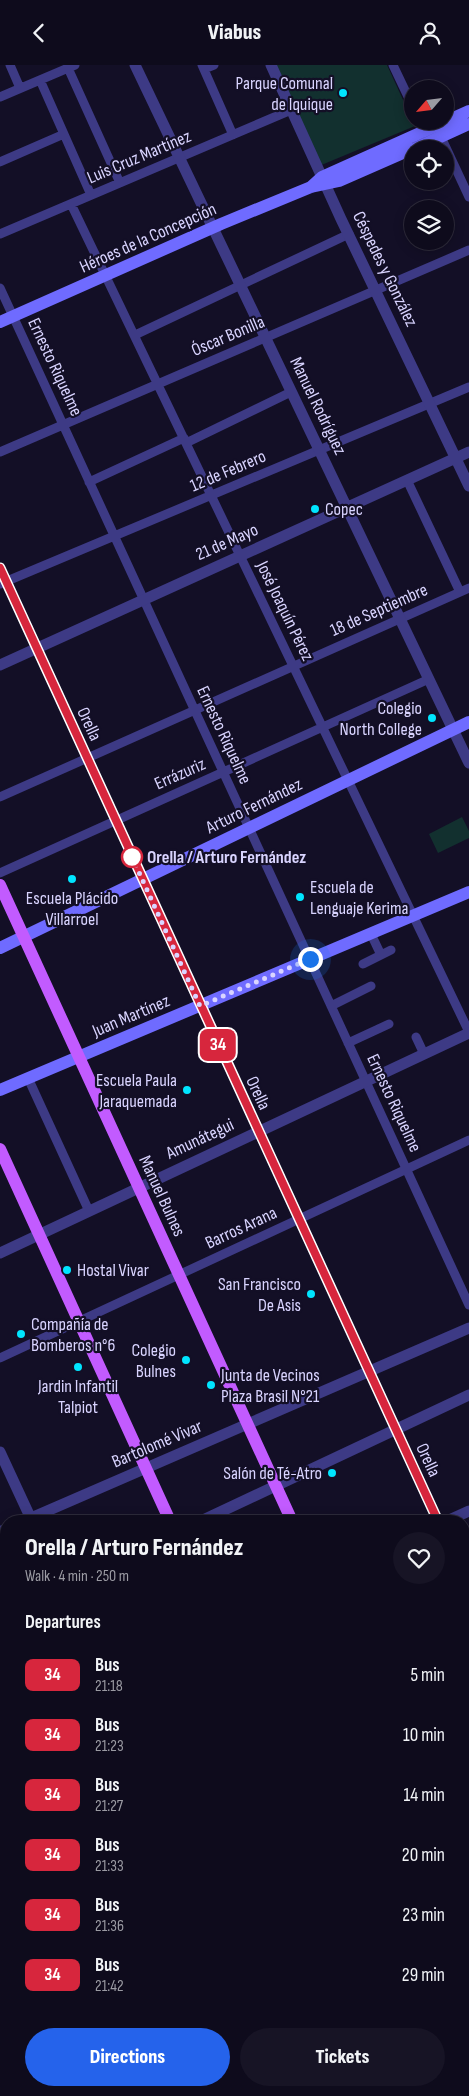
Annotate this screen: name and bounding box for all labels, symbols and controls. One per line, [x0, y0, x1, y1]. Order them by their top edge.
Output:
icon: back [25, 19, 53, 47]
text: Viabus [208, 19, 261, 46]
icon: person [416, 19, 444, 47]
place label: Parque Comunal de Iquique [236, 73, 333, 115]
north arrow [404, 80, 454, 130]
map controls [404, 80, 454, 250]
marker: Parque Comunal de Iquique [337, 87, 349, 99]
street label: Luis Cruz Martínez [84, 125, 195, 188]
button: locate [404, 140, 454, 190]
street label: Héroes de la Concepción [76, 198, 220, 278]
button: layers [404, 200, 454, 250]
street label: Céspedes y González [348, 208, 422, 330]
street label: Óscar Bonilla [188, 311, 268, 361]
street label: Ernesto Riquelme [23, 315, 87, 419]
street label: Manuel Rodríguez [285, 354, 351, 459]
street label: 12 de Febrero [187, 446, 269, 496]
place label: Copec [325, 499, 363, 520]
marker: Copec [309, 503, 321, 515]
street label: 21 de Mayo [193, 519, 261, 565]
street label: José Joaquín Pérez [251, 557, 318, 665]
street label: 18 de Septiembre [327, 579, 431, 641]
street label: Ernesto Riquelme [192, 683, 256, 787]
place label: Colegio North College [340, 698, 422, 740]
street label: Orella [72, 704, 106, 744]
marker: Colegio North College [426, 712, 438, 724]
street label: Errázuriz [151, 753, 209, 794]
street label: Arturo Fernández [202, 773, 306, 839]
marker: Orella / Arturo Fernández [121, 846, 143, 868]
place label: Orella / Arturo Fernández [147, 847, 306, 868]
marker: Escuela Plácido Villarroel [66, 873, 78, 885]
place label: Escuela de Lenguaje Kerima [310, 877, 408, 919]
place label: Escuela Plácido Villarroel [26, 888, 118, 930]
marker: Escuela de Lenguaje Kerima [294, 891, 306, 903]
your location [298, 947, 323, 972]
street label: Juan Martínez [88, 990, 173, 1042]
line badge: 34 [196, 1029, 240, 1061]
text: 34 [210, 1034, 226, 1055]
street label: Ernesto Riquelme [362, 1051, 426, 1155]
place label: Escuela Paula Jaraquemada [96, 1070, 177, 1112]
street label: Orella [241, 1073, 275, 1113]
marker: Escuela Paula Jaraquemada [181, 1084, 193, 1096]
street label: Amunátegui [162, 1114, 237, 1164]
street label: Manuel Bulnes [134, 1152, 190, 1240]
street label: Barros Arana [202, 1202, 280, 1254]
place label: Hostal Vivar [77, 1260, 149, 1281]
marker: Hostal Vivar [61, 1264, 73, 1276]
place label: San Francisco De Asis [218, 1274, 301, 1316]
marker: San Francisco De Asis [305, 1288, 317, 1300]
place label: Compañía de Bomberos n°6 [31, 1314, 115, 1356]
marker: Compañía de Bomberos n°6 [15, 1328, 27, 1340]
place label: Colegio Bulnes [131, 1340, 176, 1382]
marker: Colegio Bulnes [180, 1354, 192, 1366]
marker: Jardin Infantil Talpiot [72, 1361, 84, 1373]
place label: Junta de Vecinos Plaza Brasil N°21 [220, 1365, 320, 1407]
place label: Jardin Infantil Talpiot [37, 1376, 118, 1418]
marker: Junta de Vecinos Plaza Brasil N°21 [205, 1379, 217, 1391]
street label: Bartolomé Vivar [109, 1416, 205, 1472]
street label: Orella [411, 1440, 445, 1480]
place label: Salón de Té-Atro [223, 1463, 322, 1484]
marker: Salón de Té-Atro [326, 1467, 338, 1479]
button: heart [393, 1532, 445, 1584]
text: Orella / Arturo Fernández [25, 1533, 243, 1562]
text: Walk · 4 min · 250 m [25, 1567, 129, 1586]
text: Departures [25, 1611, 101, 1634]
text: Bus [95, 1654, 120, 1677]
text: 34 [44, 1664, 61, 1685]
text: 5 min [410, 1664, 445, 1687]
text: 21:18 [95, 1677, 123, 1696]
text: Bus [95, 1714, 120, 1737]
text: 34 [44, 1724, 61, 1745]
text: 10 min [403, 1724, 445, 1747]
text: 21:23 [95, 1737, 124, 1756]
text: Bus [95, 1774, 120, 1797]
text: 34 [44, 1784, 61, 1805]
text: 14 min [404, 1784, 445, 1807]
text: 21:27 [95, 1797, 123, 1816]
text: Bus [95, 1834, 120, 1857]
text: 34 [44, 1844, 61, 1865]
text: 20 min [402, 1844, 445, 1867]
text: 21:33 [95, 1857, 124, 1876]
text: Bus [95, 1894, 120, 1917]
text: 34 [44, 1904, 61, 1925]
text: 23 min [402, 1904, 445, 1927]
text: 21:36 [95, 1917, 124, 1936]
text: Bus [95, 1954, 120, 1977]
text: 34 [44, 1964, 61, 1985]
text: 29 min [402, 1964, 445, 1987]
text: 21:42 [95, 1977, 124, 1996]
button: Directions [25, 2028, 230, 2086]
button: Tickets [240, 2028, 445, 2086]

